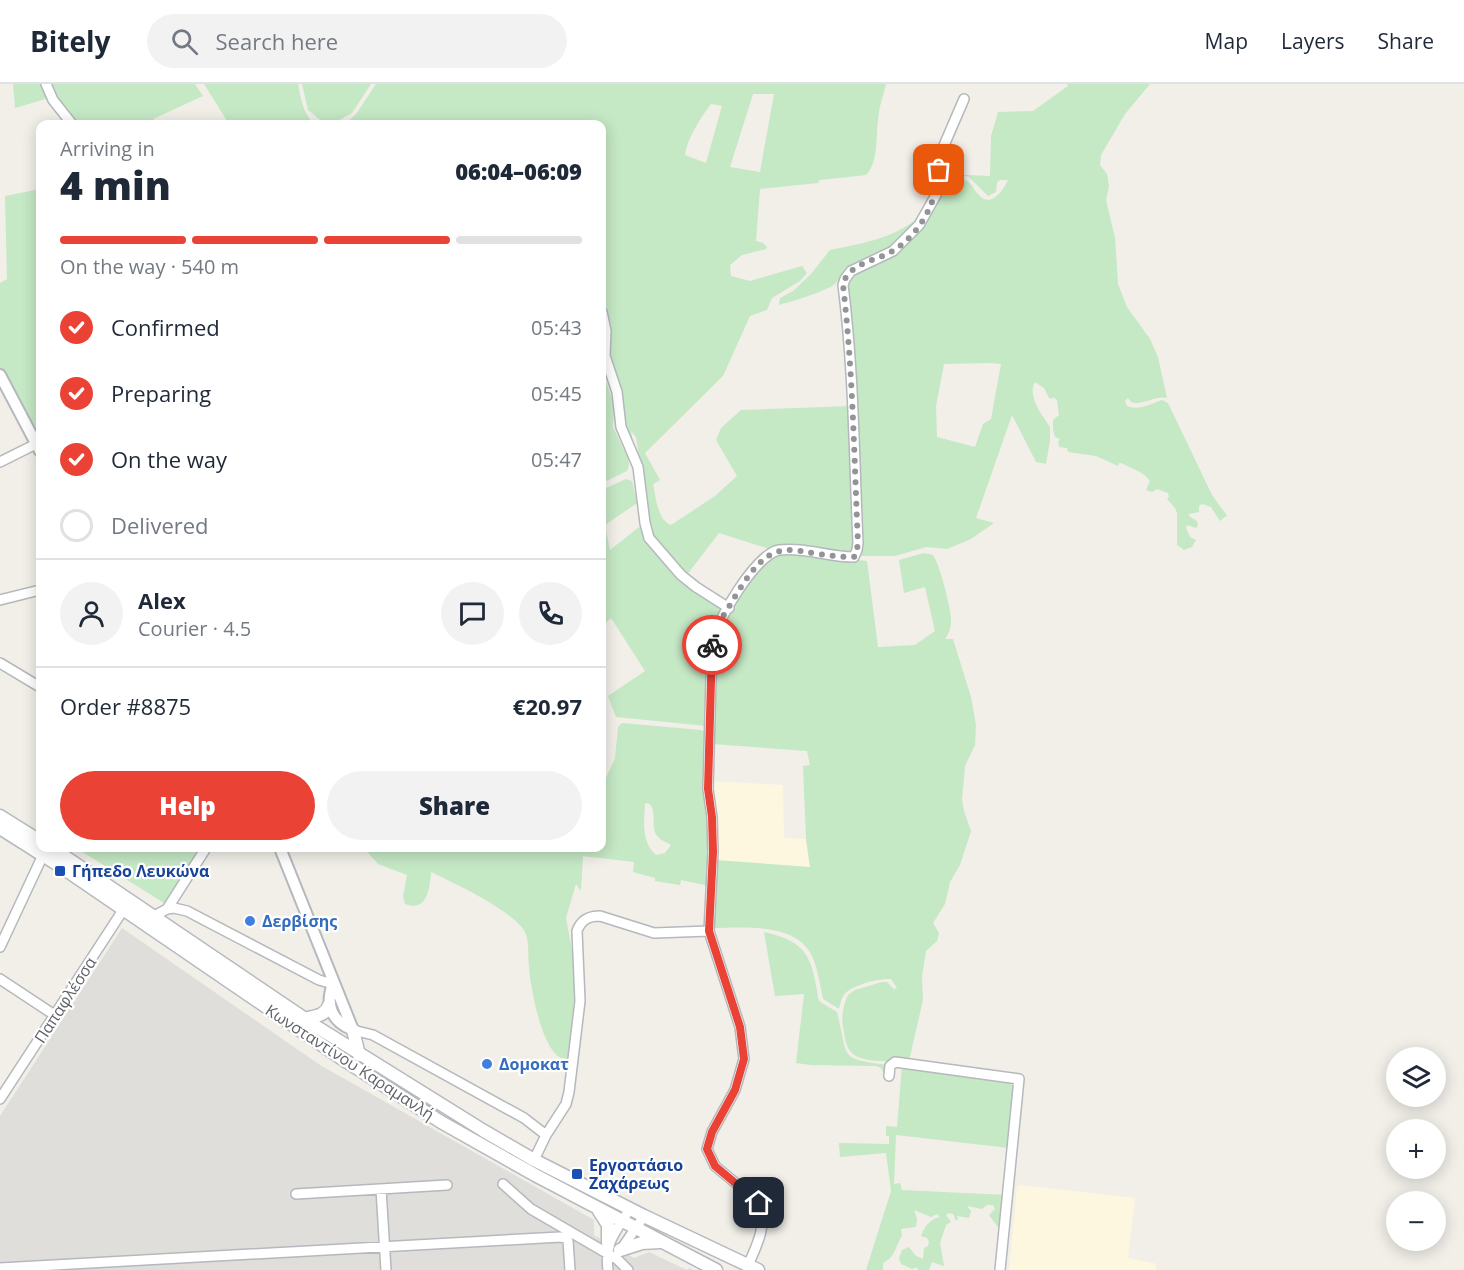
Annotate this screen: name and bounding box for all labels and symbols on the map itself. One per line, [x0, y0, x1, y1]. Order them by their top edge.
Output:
pin [913, 144, 964, 195]
courier [682, 615, 742, 675]
place label: Γήπεδο Λευκώνα [72, 860, 209, 882]
marker: Γήπεδο Λευκώνα [53, 864, 67, 878]
place label: Δερβίσης [262, 910, 337, 932]
marker: Δερβίσης [243, 914, 257, 928]
street label: Παπαφλέσσα [29, 952, 101, 1047]
street label: Κωνσταντίνου Καραμανλή [261, 999, 439, 1125]
place label: Δομοκατ [499, 1053, 569, 1075]
marker: Δομοκατ [480, 1057, 494, 1071]
place label: Εργοστάσιο Ζαχάρεως [589, 1154, 683, 1194]
marker: Εργοστάσιο Ζαχάρεως [570, 1167, 584, 1181]
pin [733, 1177, 784, 1228]

